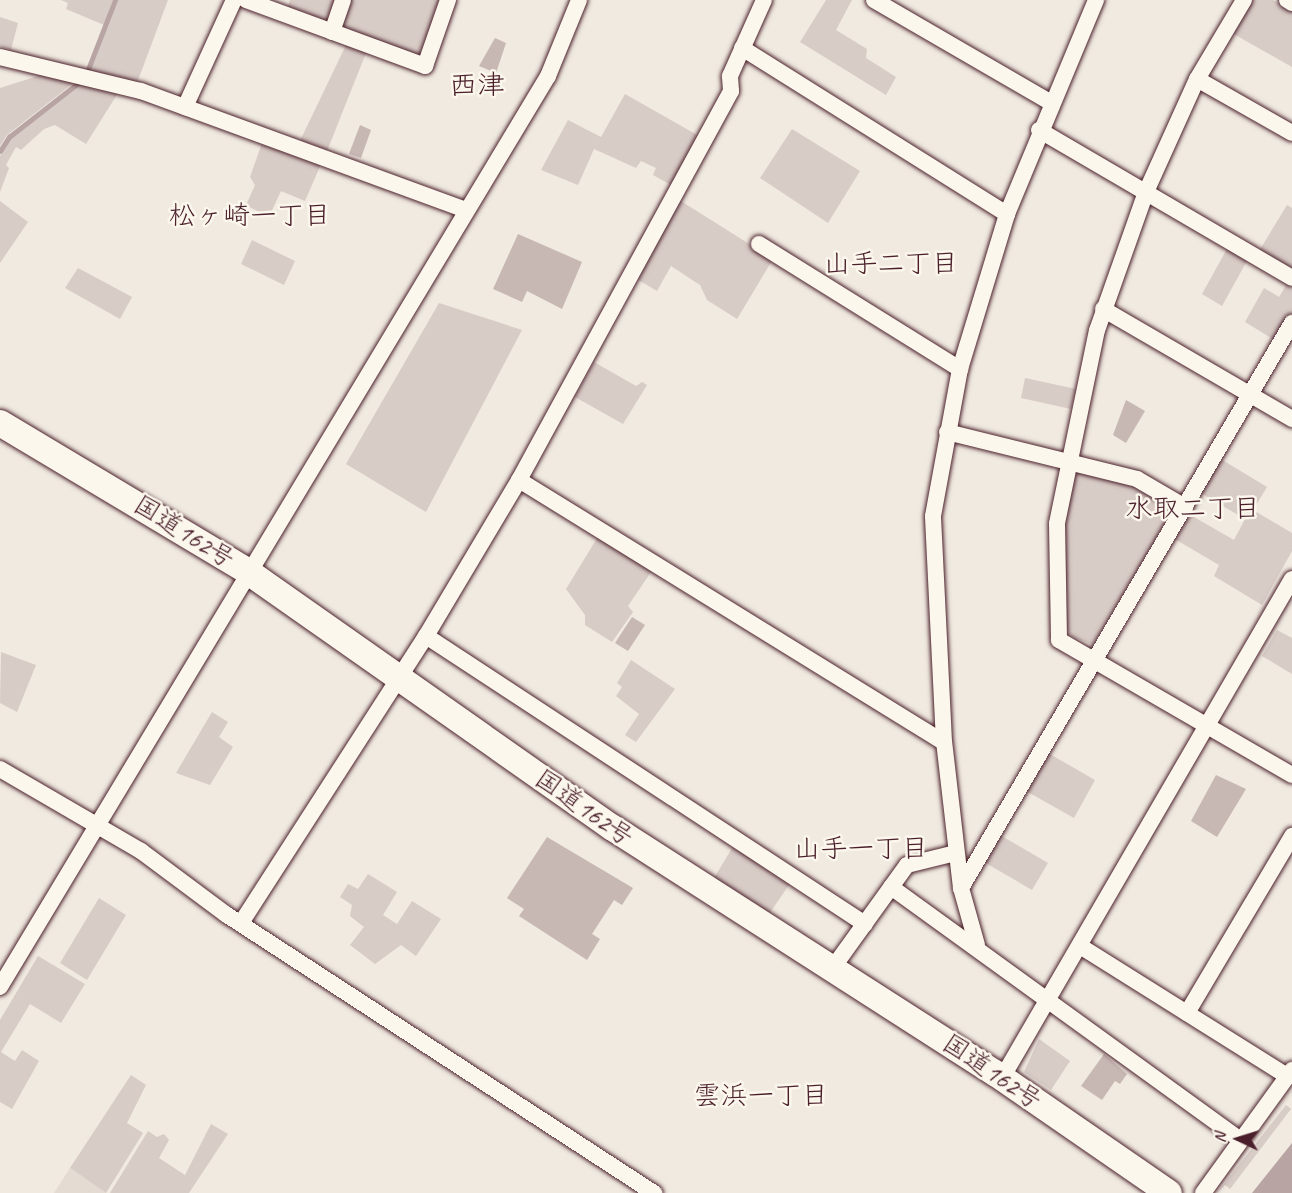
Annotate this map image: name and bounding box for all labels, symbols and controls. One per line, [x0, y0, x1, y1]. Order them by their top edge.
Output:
district label: 西津 [449, 68, 505, 102]
district label: 松ヶ崎一丁目 [169, 200, 331, 232]
district label: 山手二丁目 [824, 248, 958, 280]
street label: 国道162号 [128, 489, 240, 575]
district label: 水取二丁目 [1126, 493, 1260, 525]
street label: 国道162号 [529, 763, 639, 853]
district label: 山手一丁目 [794, 833, 928, 865]
street label: 国道162号 [936, 1027, 1048, 1117]
district label: 雲浜一丁目 [694, 1080, 828, 1112]
north arrow [1208, 1109, 1268, 1169]
text: N [1210, 1132, 1230, 1143]

